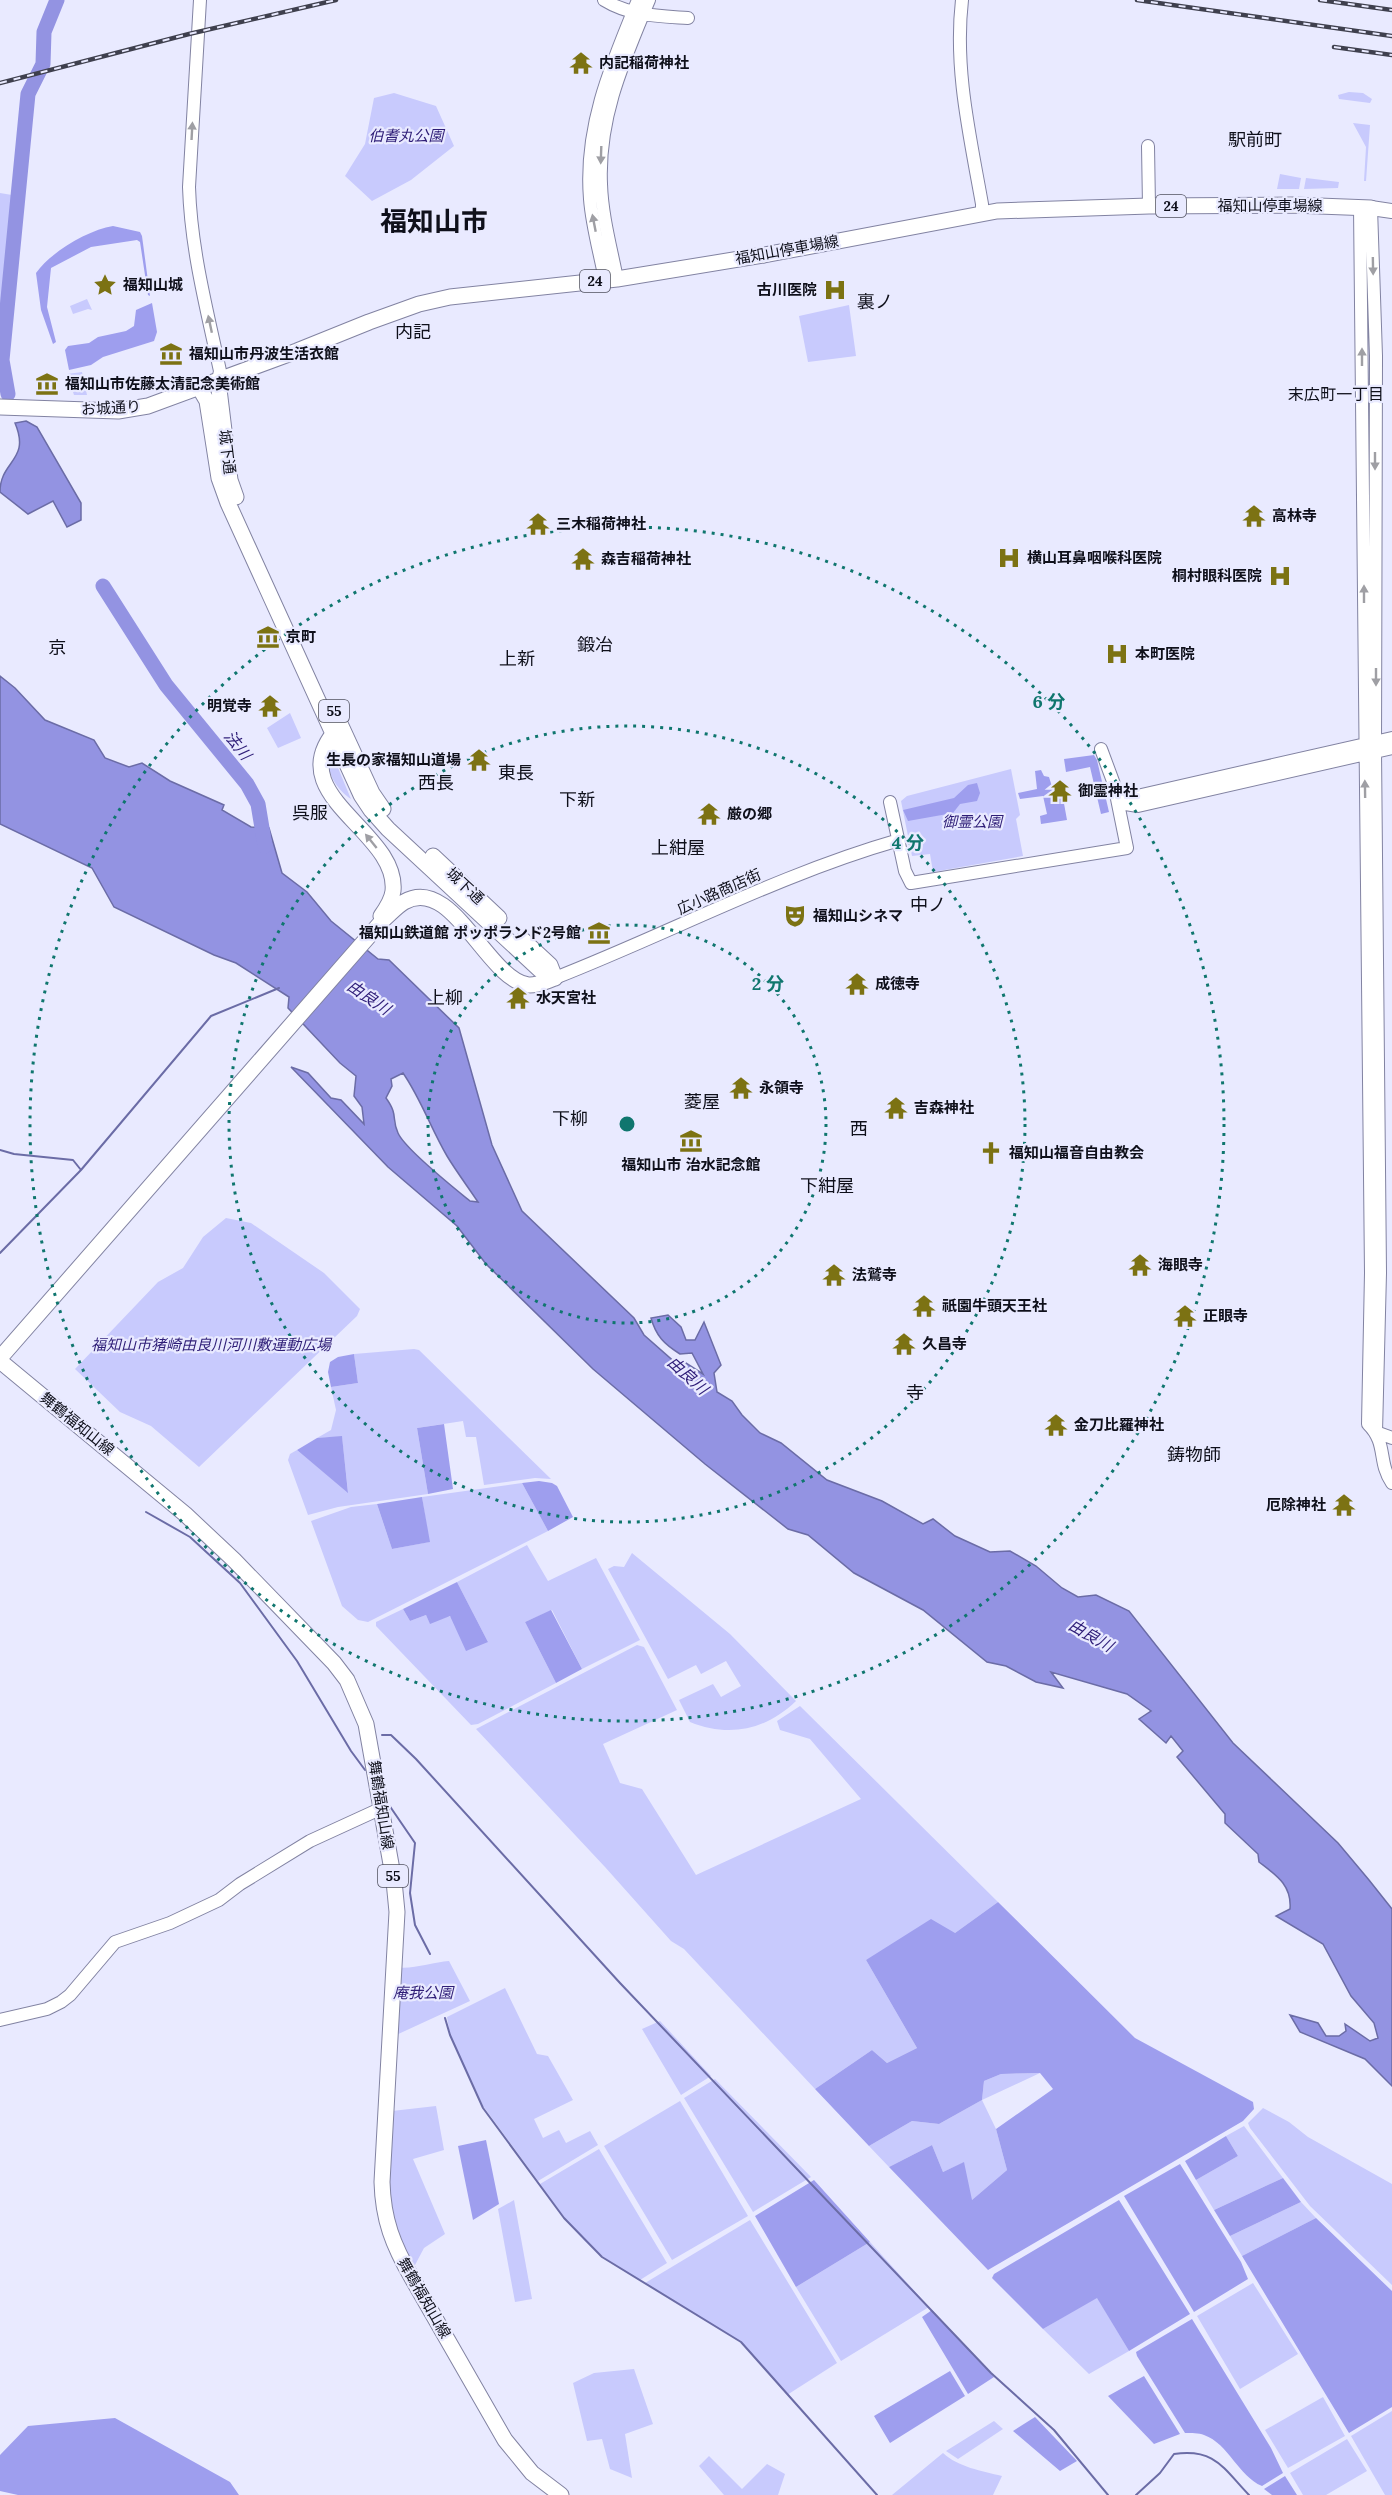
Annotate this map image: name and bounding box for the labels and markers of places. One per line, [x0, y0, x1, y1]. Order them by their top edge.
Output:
temple icon: 内記稲荷神社 [568, 50, 594, 76]
place label: 内記稲荷神社 [599, 53, 689, 72]
place icon: 福知山城 [92, 272, 118, 298]
place label: 福知山城 [122, 275, 183, 294]
hospital icon: 古川医院 [822, 277, 848, 303]
place label: 古川医院 [757, 280, 817, 299]
museum icon: 福知山市丹波生活衣館 [158, 341, 184, 367]
place label: 福知山市丹波生活衣館 [188, 344, 339, 363]
museum icon: 福知山市佐藤太清記念美術館 [34, 371, 60, 397]
place label: 福知山市佐藤太清記念美術館 [64, 374, 260, 393]
temple icon: 高林寺 [1241, 503, 1267, 529]
place label: 高林寺 [1272, 506, 1317, 525]
temple icon: 三木稲荷神社 [525, 511, 551, 537]
place label: 三木稲荷神社 [556, 514, 646, 533]
hospital icon: 横山耳鼻咽喉科医院 [996, 545, 1022, 571]
temple icon: 森吉稲荷神社 [570, 546, 596, 572]
place label: 横山耳鼻咽喉科医院 [1027, 548, 1162, 567]
place label: 森吉稲荷神社 [601, 549, 691, 568]
hospital icon: 桐村眼科医院 [1267, 563, 1293, 589]
place label: 桐村眼科医院 [1172, 566, 1262, 585]
museum icon: 京町 [255, 624, 281, 650]
place label: 京町 [286, 627, 316, 646]
hospital icon: 本町医院 [1104, 641, 1130, 667]
place label: 本町医院 [1135, 644, 1195, 663]
temple icon: 明覚寺 [257, 693, 283, 719]
place label: 明覚寺 [207, 696, 252, 715]
temple icon: 生長の家福知山道場 [466, 747, 492, 773]
place label: 生長の家福知山道場 [326, 750, 461, 769]
temple icon: 御霊神社 [1047, 778, 1073, 804]
place label: 御霊神社 [1078, 781, 1138, 800]
temple icon: 厳の郷 [696, 801, 722, 827]
place label: 厳の郷 [727, 804, 772, 823]
theatre icon: 福知山シネマ [782, 903, 808, 929]
place label: 福知山シネマ [812, 906, 903, 925]
museum icon: 福知山鉄道館 ポッポランド2号館 [586, 920, 612, 946]
place label: 福知山鉄道館 ポッポランド2号館 [358, 923, 581, 942]
temple icon: 成徳寺 [844, 971, 870, 997]
place label: 成徳寺 [875, 974, 920, 993]
temple icon: 水天宮社 [505, 985, 531, 1011]
place label: 水天宮社 [536, 988, 596, 1007]
temple icon: 永領寺 [728, 1075, 754, 1101]
place label: 永領寺 [759, 1078, 804, 1097]
temple icon: 吉森神社 [883, 1095, 909, 1121]
place label: 吉森神社 [914, 1098, 974, 1117]
centre of rings [617, 1114, 637, 1134]
museum icon: 福知山市 治水記念館 [678, 1128, 704, 1154]
church icon: 福知山福音自由教会 [978, 1140, 1004, 1166]
place label: 福知山福音自由教会 [1008, 1143, 1144, 1162]
place label: 福知山市 治水記念館 [621, 1155, 760, 1174]
temple icon: 海眼寺 [1127, 1252, 1153, 1278]
place label: 海眼寺 [1158, 1255, 1203, 1274]
temple icon: 法鷲寺 [821, 1262, 847, 1288]
place label: 法鷲寺 [852, 1265, 897, 1284]
temple icon: 祇園牛頭天王社 [911, 1293, 937, 1319]
place label: 祇園牛頭天王社 [942, 1296, 1047, 1315]
temple icon: 正眼寺 [1172, 1303, 1198, 1329]
place label: 正眼寺 [1203, 1306, 1248, 1325]
temple icon: 久昌寺 [891, 1331, 917, 1357]
place label: 久昌寺 [922, 1334, 967, 1353]
temple icon: 金刀比羅神社 [1043, 1412, 1069, 1438]
place label: 金刀比羅神社 [1074, 1415, 1164, 1434]
temple icon: 厄除神社 [1331, 1492, 1357, 1518]
place label: 厄除神社 [1266, 1495, 1326, 1514]

